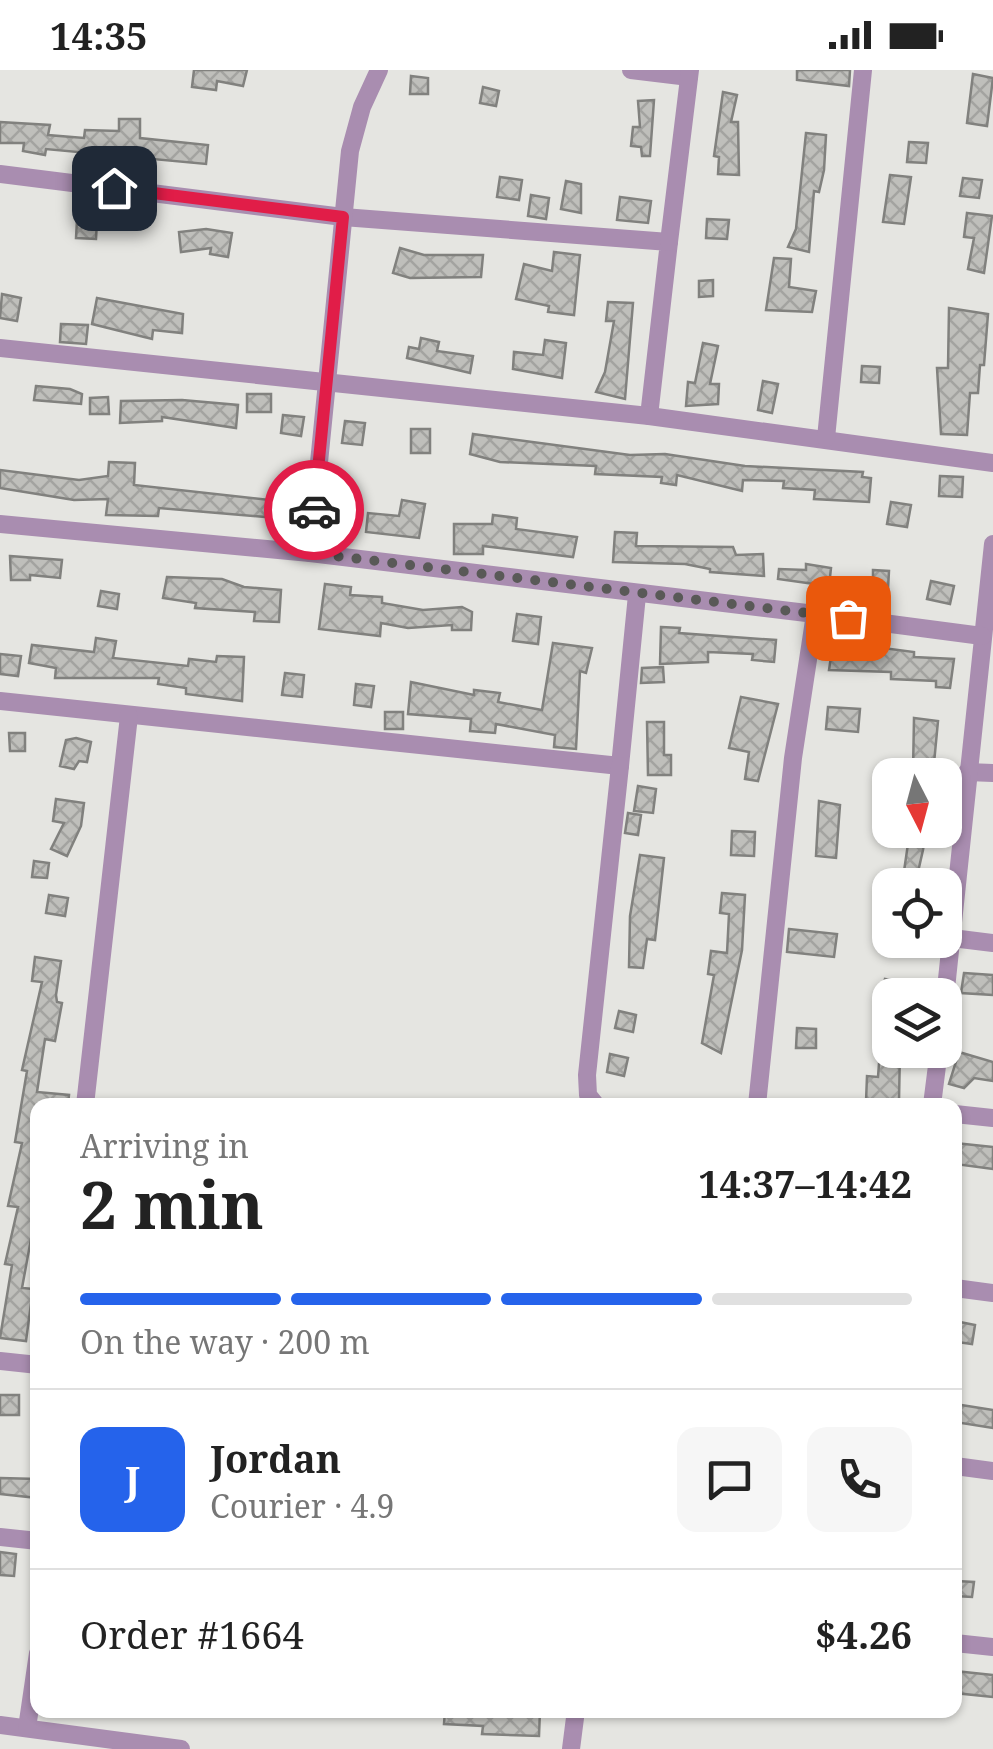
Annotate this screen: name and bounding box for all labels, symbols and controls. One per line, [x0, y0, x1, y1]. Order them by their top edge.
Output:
text: 14:35 [50, 9, 147, 61]
pin [72, 146, 157, 231]
icon: home [87, 161, 142, 216]
courier [264, 460, 364, 560]
icon: car [287, 483, 342, 538]
pin [806, 576, 891, 661]
icon: bag [821, 591, 876, 646]
north arrow [872, 758, 962, 848]
map controls [872, 758, 962, 1068]
button: locate [872, 868, 962, 958]
button: layers [872, 978, 962, 1068]
text: Arriving in [80, 1124, 249, 1167]
text: 14:37–14:42 [698, 1157, 912, 1209]
text: 2 min [80, 1160, 264, 1248]
text: On the way · 200 m [80, 1320, 370, 1363]
button: chat [677, 1427, 782, 1532]
button: phone [807, 1427, 912, 1532]
text: Jordan [210, 1432, 341, 1484]
text: J [125, 1453, 140, 1505]
text: Courier · 4.9 [210, 1484, 394, 1527]
text: Order #1664 [80, 1608, 304, 1660]
text: $4.26 [815, 1608, 912, 1660]

